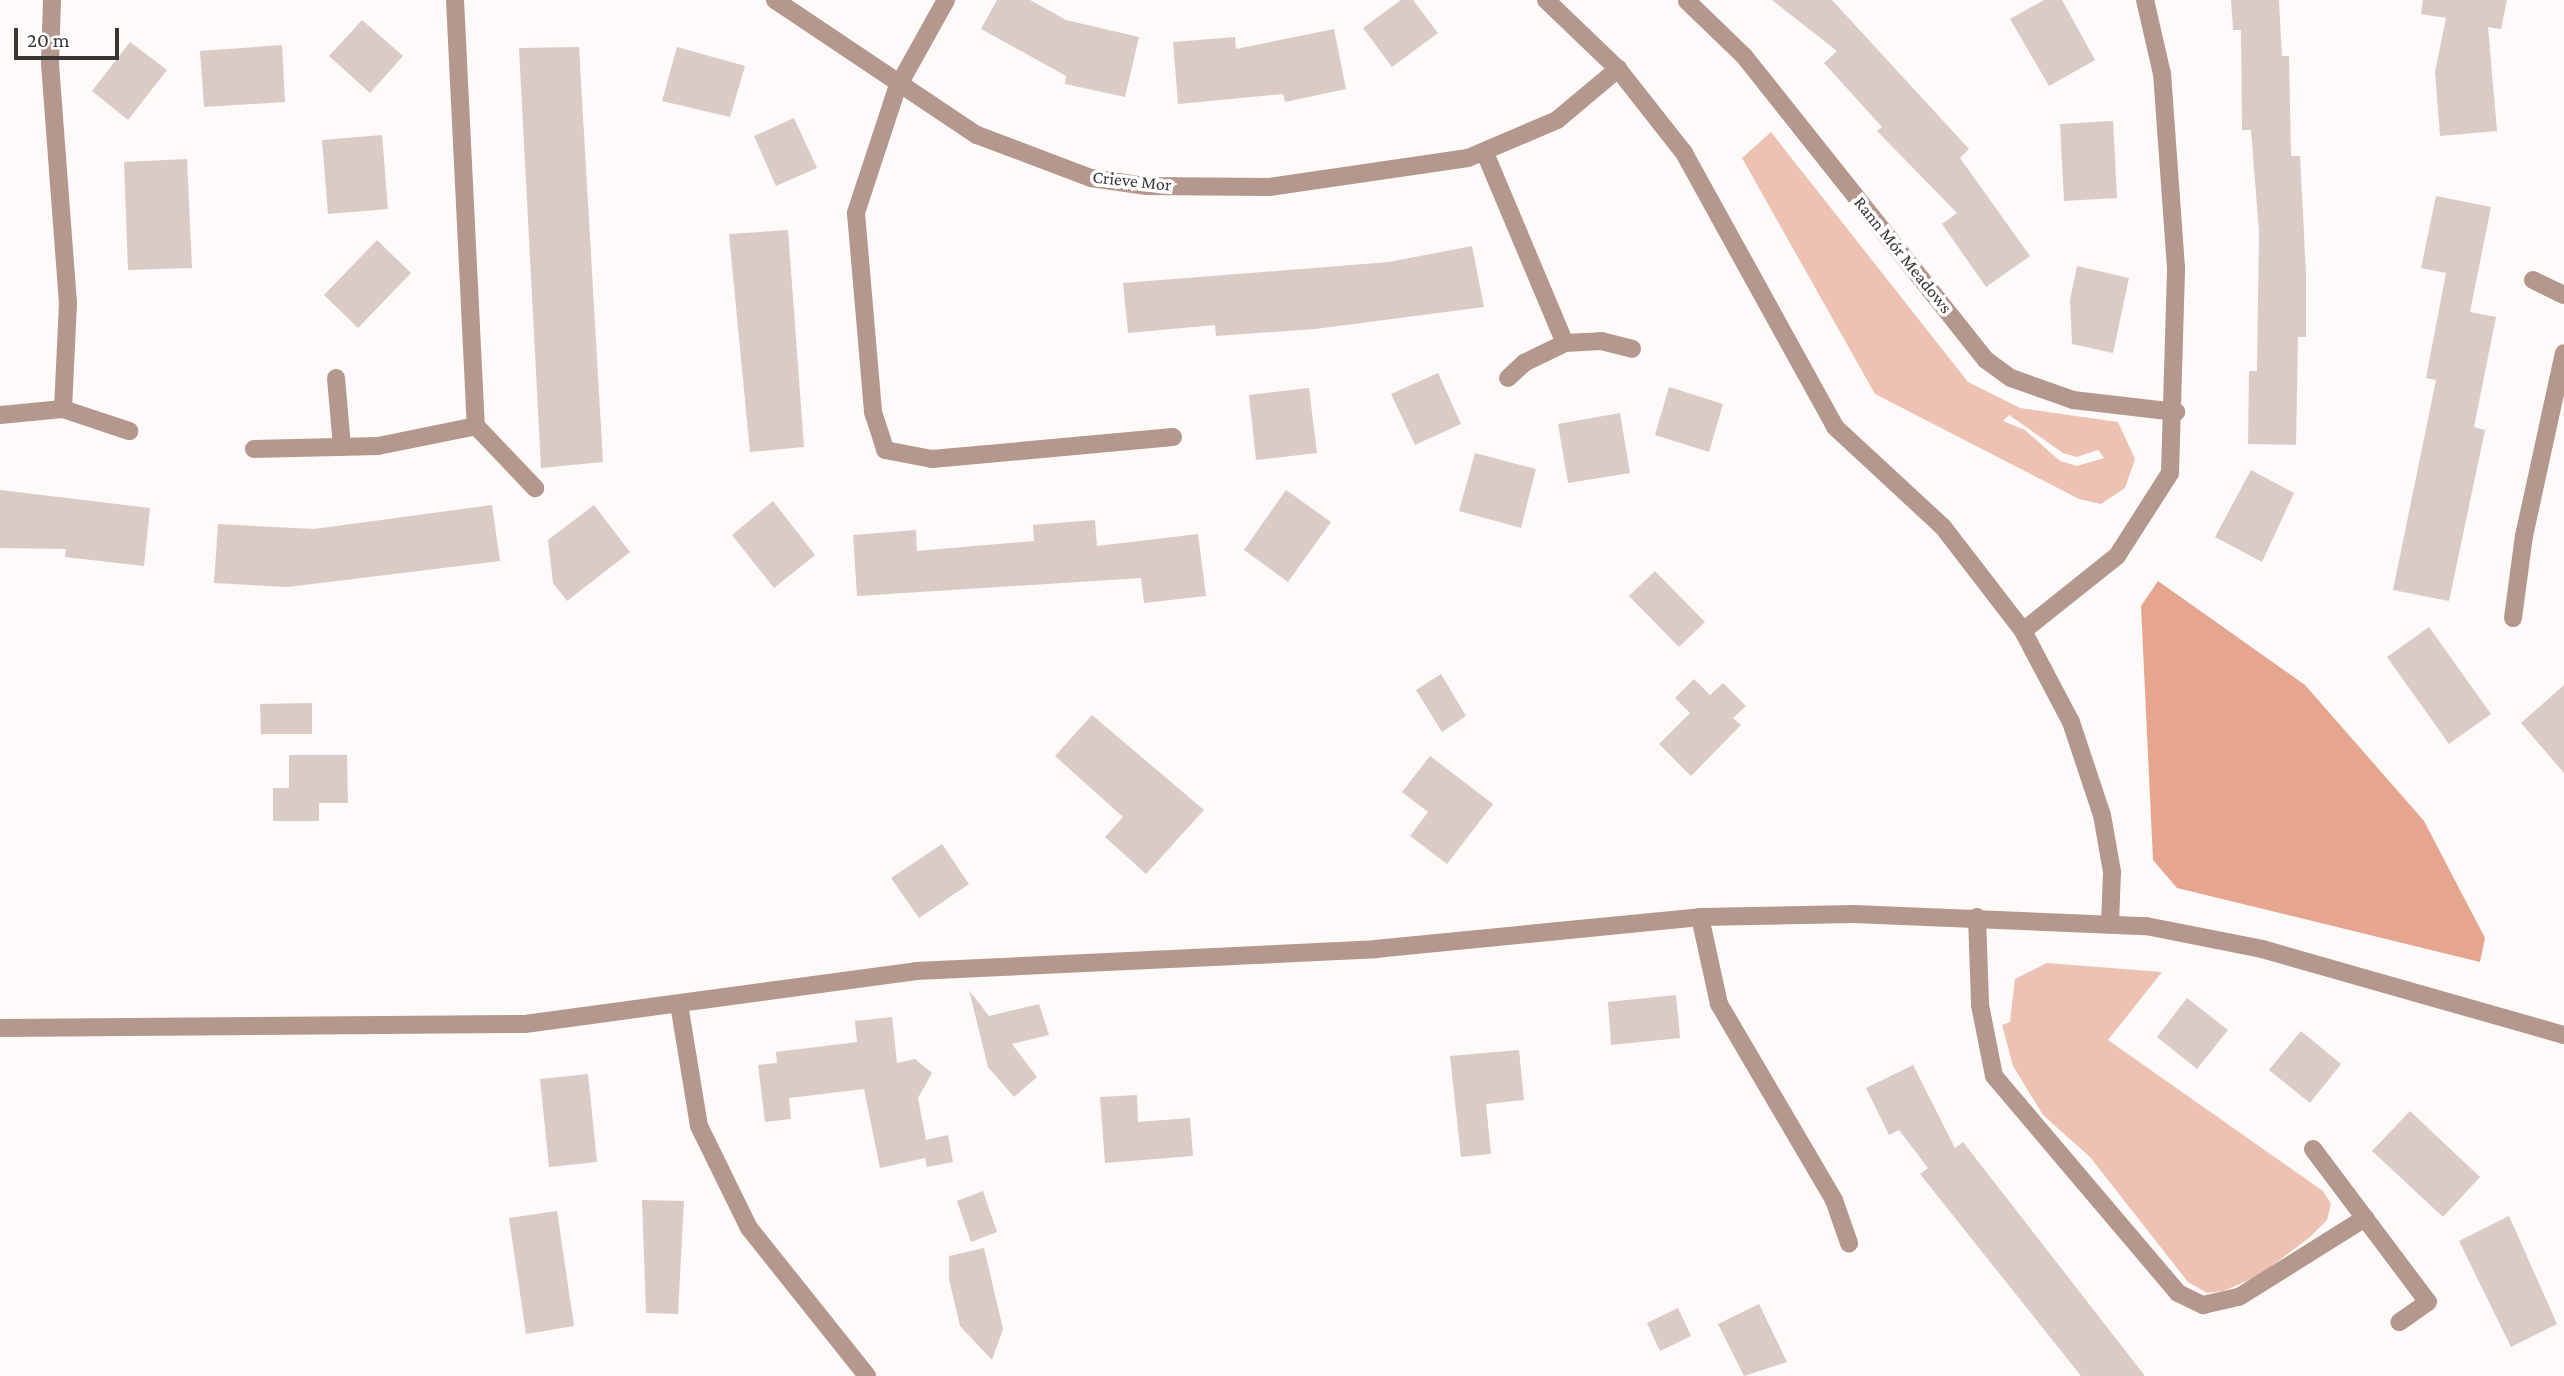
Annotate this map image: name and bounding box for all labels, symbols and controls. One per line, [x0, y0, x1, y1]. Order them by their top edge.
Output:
scale bar [18, 14, 122, 58]
text: 20 m [27, 28, 70, 52]
street label: Crieve Mor [1091, 166, 1173, 196]
street label: Rann Mór Meadows [1849, 192, 1957, 318]

